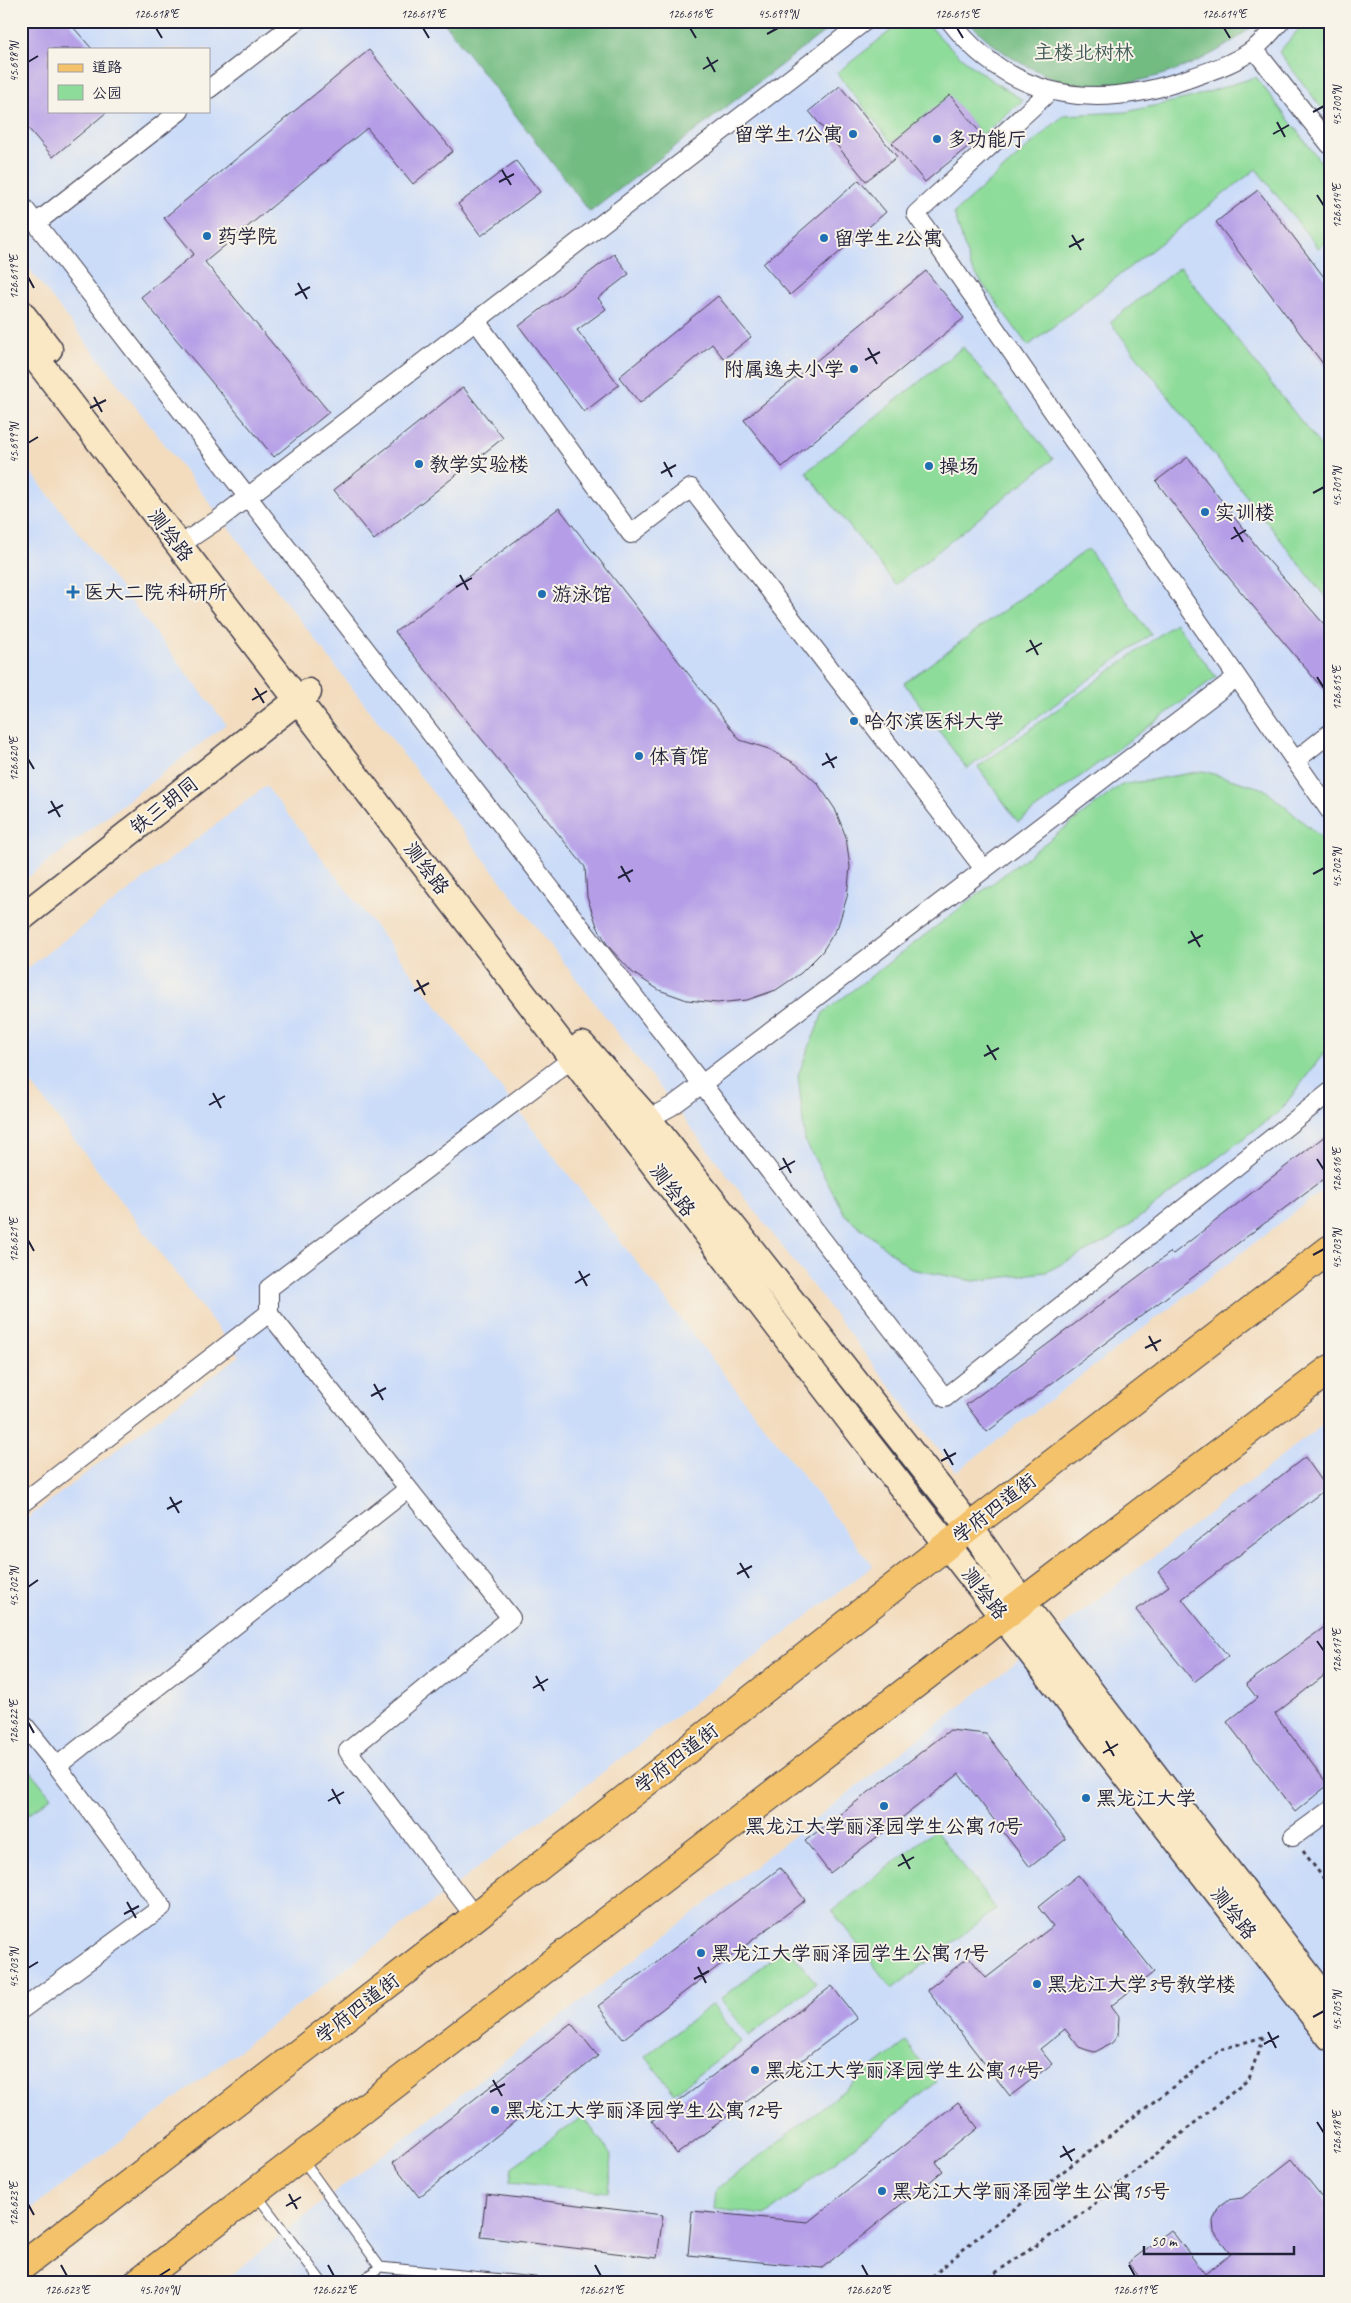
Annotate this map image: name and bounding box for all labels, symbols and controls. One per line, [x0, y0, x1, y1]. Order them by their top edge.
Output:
text: 126.618°E [134, 6, 180, 22]
text: 126.617°E [401, 6, 447, 22]
text: 126.616°E [668, 6, 714, 22]
text: 45.699°N [758, 6, 800, 22]
text: 126.615°E [935, 6, 981, 22]
text: 126.614°E [1202, 6, 1248, 22]
text: 45.698°N [6, 40, 22, 82]
park label: 主楼北树林 [1034, 40, 1134, 65]
legend [48, 48, 210, 112]
text: 道路 [92, 58, 122, 77]
text: 公园 [92, 84, 122, 103]
text: 45.700°N [1329, 84, 1345, 126]
place label: 留学生1公寓 [734, 122, 843, 147]
place label: 多功能厅 [947, 127, 1027, 152]
marker: 留学生1公寓 [847, 128, 859, 140]
marker: 多功能厅 [931, 133, 943, 145]
text: 126.614°E [1329, 182, 1345, 228]
place label: 药学院 [217, 224, 277, 249]
place label: 留学生2公寓 [834, 226, 943, 251]
marker: 药学院 [201, 230, 213, 242]
marker: 留学生2公寓 [818, 232, 830, 244]
text: 126.619°E [6, 253, 22, 299]
place label: 附属逸夫小学 [724, 357, 844, 382]
marker: 附属逸夫小学 [848, 363, 860, 375]
text: 45.699°N [6, 421, 22, 463]
place label: 教学实验楼 [429, 452, 529, 477]
place label: 操场 [939, 454, 979, 479]
marker: 教学实验楼 [413, 458, 425, 470]
marker: 操场 [923, 460, 935, 472]
text: 45.701°N [1329, 465, 1345, 507]
place label: 实训楼 [1215, 500, 1275, 525]
street label: 测绘路 [143, 504, 199, 568]
marker: 实训楼 [1199, 506, 1211, 518]
place label: 医大二院·科研所 [84, 580, 228, 605]
place label: 游泳馆 [552, 582, 612, 607]
marker: 医大二院·科研所 [66, 585, 80, 599]
marker: 游泳馆 [536, 588, 548, 600]
text: 126.615°E [1329, 664, 1345, 710]
place label: 哈尔滨医科大学 [864, 709, 1004, 734]
marker: 哈尔滨医科大学 [848, 715, 860, 727]
text: 126.620°E [6, 735, 22, 781]
place label: 体育馆 [649, 744, 709, 769]
marker: 体育馆 [633, 750, 645, 762]
street label: 铁三胡同 [125, 771, 204, 840]
street label: 测绘路 [399, 837, 455, 901]
text: 45.702°N [1329, 846, 1345, 888]
text: 126.616°E [1329, 1146, 1345, 1192]
street label: 测绘路 [645, 1159, 701, 1223]
text: 126.621°E [6, 1216, 22, 1262]
text: 45.703°N [1329, 1227, 1345, 1269]
street label: 学府四道街 [947, 1468, 1041, 1549]
street label: 测绘路 [956, 1562, 1014, 1625]
text: 45.702°N [6, 1565, 22, 1607]
text: 126.617°E [1329, 1627, 1345, 1673]
text: 126.622°E [6, 1698, 22, 1744]
street label: 学府四道街 [629, 1718, 723, 1799]
place label: 黑龙江大学 [1096, 1786, 1196, 1811]
marker: 黑龙江大学 [1080, 1792, 1092, 1804]
marker: 黑龙江大学丽泽园学生公寓10号 [878, 1800, 890, 1812]
place label: 黑龙江大学丽泽园学生公寓10号 [745, 1814, 1023, 1839]
street label: 测绘路 [1205, 1882, 1263, 1945]
place label: 黑龙江大学丽泽园学生公寓11号 [711, 1941, 989, 1966]
text: 45.703°N [6, 1946, 22, 1988]
marker: 黑龙江大学丽泽园学生公寓11号 [695, 1947, 707, 1959]
street label: 学府四道街 [310, 1968, 404, 2049]
place label: 黑龙江大学3号教学楼 [1047, 1972, 1236, 1997]
marker: 黑龙江大学3号教学楼 [1031, 1978, 1043, 1990]
text: 45.705°N [1329, 1989, 1345, 2031]
place label: 黑龙江大学丽泽园学生公寓14号 [765, 2058, 1043, 2083]
marker: 黑龙江大学丽泽园学生公寓14号 [749, 2064, 761, 2076]
place label: 黑龙江大学丽泽园学生公寓12号 [505, 2098, 783, 2123]
marker: 黑龙江大学丽泽园学生公寓12号 [489, 2104, 501, 2116]
text: 126.618°E [1329, 2109, 1345, 2155]
place label: 黑龙江大学丽泽园学生公寓15号 [892, 2179, 1170, 2204]
text: 126.623°E [6, 2180, 22, 2226]
marker: 黑龙江大学丽泽园学生公寓15号 [876, 2185, 888, 2197]
scale bar [1144, 2223, 1294, 2255]
text: 50 m [1151, 2232, 1178, 2251]
text: 126.623°E [45, 2282, 91, 2298]
text: 45.704°N [139, 2282, 181, 2298]
text: 126.622°E [312, 2282, 358, 2298]
text: 126.621°E [579, 2282, 625, 2298]
text: 126.620°E [846, 2282, 892, 2298]
text: 126.619°E [1113, 2282, 1159, 2298]

